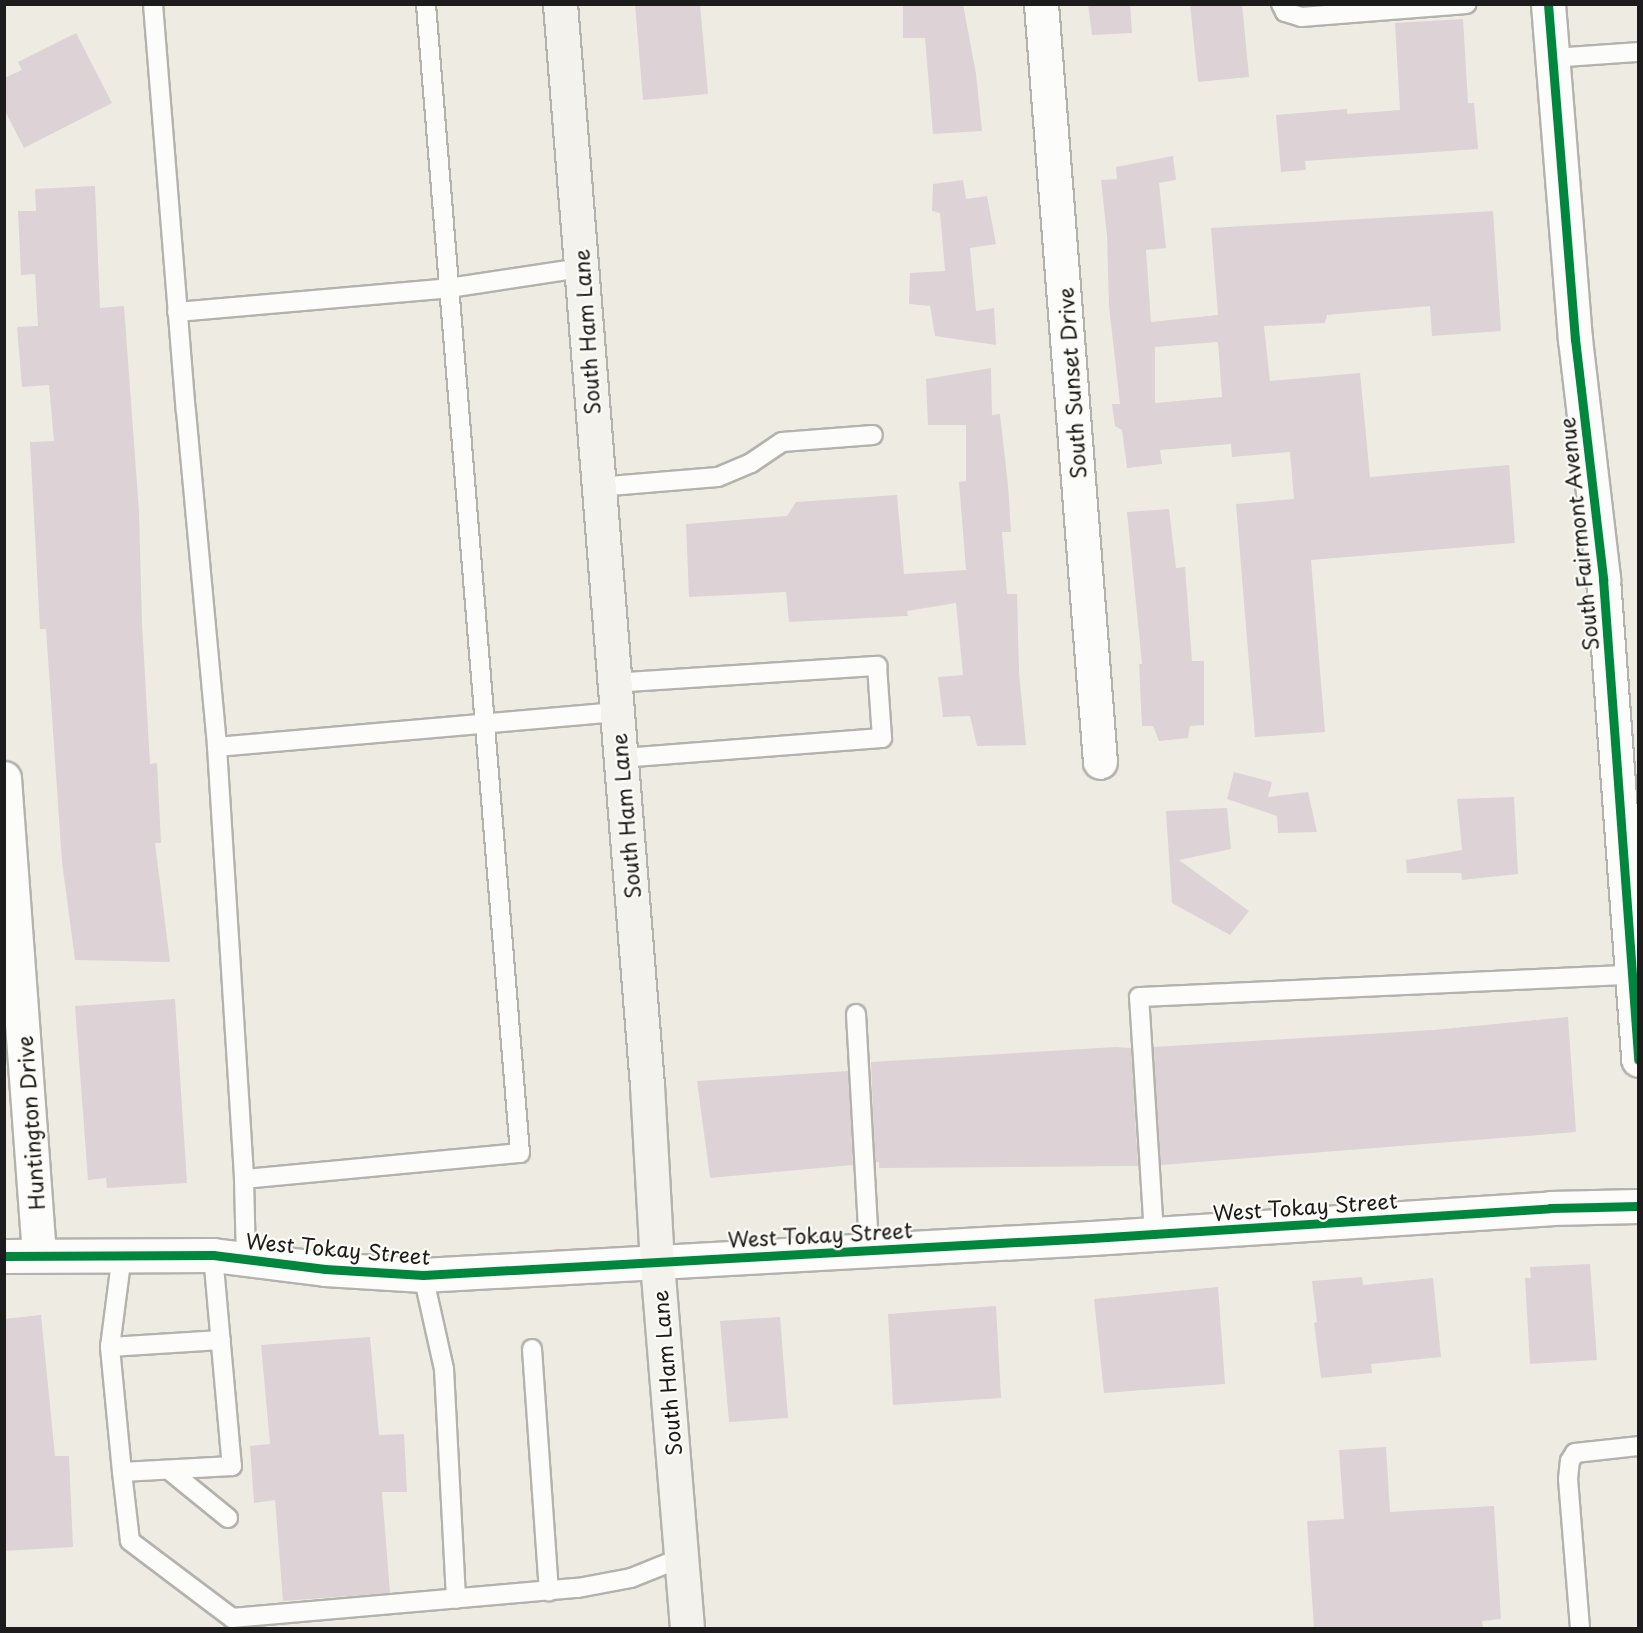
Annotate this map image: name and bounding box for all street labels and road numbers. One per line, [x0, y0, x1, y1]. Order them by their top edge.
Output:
street label: South Ham Lane [568, 247, 604, 417]
street label: South Sunset Drive [1052, 285, 1090, 481]
street label: South Fairmont Avenue [1553, 416, 1603, 652]
street label: South Ham Lane [605, 731, 645, 901]
street label: Huntington Drive [11, 1035, 49, 1211]
street label: West Tokay Street [1211, 1187, 1399, 1225]
street label: West Tokay Street [726, 1217, 914, 1251]
street label: West Tokay Street [244, 1227, 432, 1269]
street label: South Ham Lane [646, 1288, 686, 1458]

